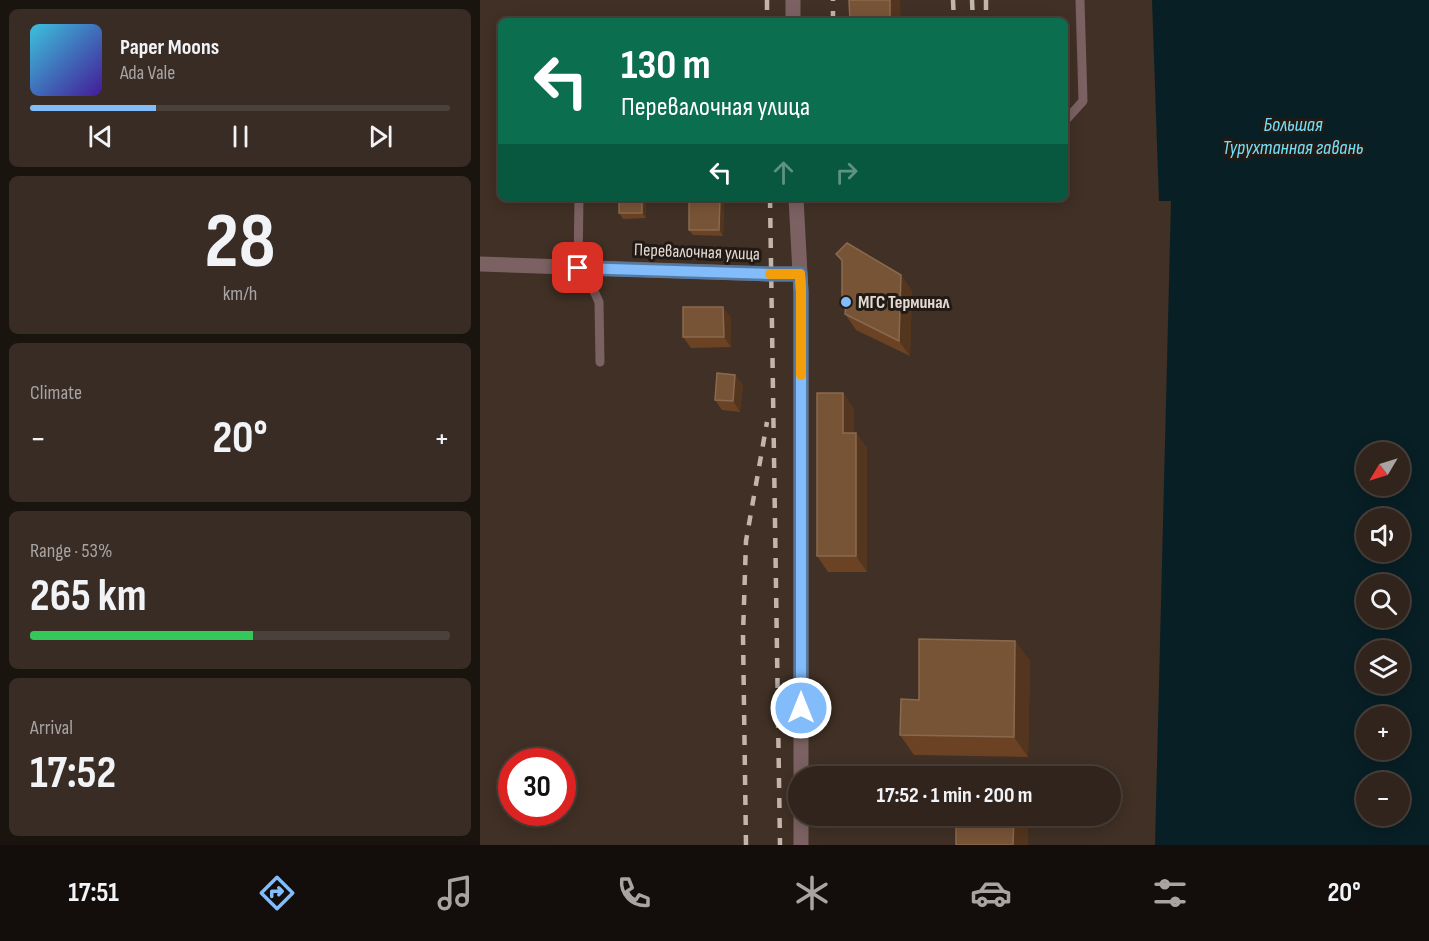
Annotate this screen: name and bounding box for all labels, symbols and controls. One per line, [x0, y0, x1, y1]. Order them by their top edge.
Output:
text: Paper Moons [120, 34, 219, 61]
text: 130 m [621, 40, 711, 91]
icon: left [522, 42, 600, 120]
text: Ada Vale [120, 61, 175, 85]
text: Перевалочная улица [621, 91, 810, 123]
water label: Большая Турухтанная гавань [1223, 113, 1364, 160]
icon: previous [84, 120, 117, 153]
icon: pause [224, 120, 257, 153]
icon: next [364, 120, 397, 153]
icon: left [704, 156, 737, 189]
icon: ahead [767, 156, 800, 189]
icon: right [830, 156, 863, 189]
text: 28 [205, 196, 275, 289]
street label: Перевалочная улица [634, 239, 760, 265]
pin [552, 242, 603, 293]
icon: arrive [561, 251, 594, 284]
text: km/h [223, 282, 257, 306]
place label: МГС Терминал [858, 292, 951, 313]
marker: МГС Терминал [839, 295, 853, 309]
text: Climate [30, 381, 82, 405]
text: 20° [212, 411, 268, 466]
text: − [30, 419, 46, 459]
text: + [434, 419, 450, 459]
north arrow [1356, 442, 1410, 496]
map controls [1356, 442, 1410, 826]
button: sound [1356, 508, 1410, 562]
text: Range · 53% [30, 539, 112, 563]
text: 265 km [30, 569, 147, 624]
button: search [1356, 574, 1410, 628]
button: layers [1356, 640, 1410, 694]
position arrow [769, 676, 833, 740]
button: + [1356, 706, 1410, 760]
text: Arrival [30, 716, 73, 740]
text: 17:52 [30, 746, 116, 801]
speed limit sign: 30 [498, 748, 576, 826]
button: − [1356, 772, 1410, 826]
text: 17:52 · 1 min · 200 m [877, 782, 1032, 809]
icon: directions [256, 872, 298, 914]
icon: music [434, 872, 476, 914]
icon: phone [613, 872, 655, 914]
icon: climate [791, 872, 833, 914]
icon: car [970, 872, 1012, 914]
icon: filters [1149, 872, 1191, 914]
text: 17:51 [68, 877, 119, 909]
text: 20° [1327, 877, 1361, 909]

